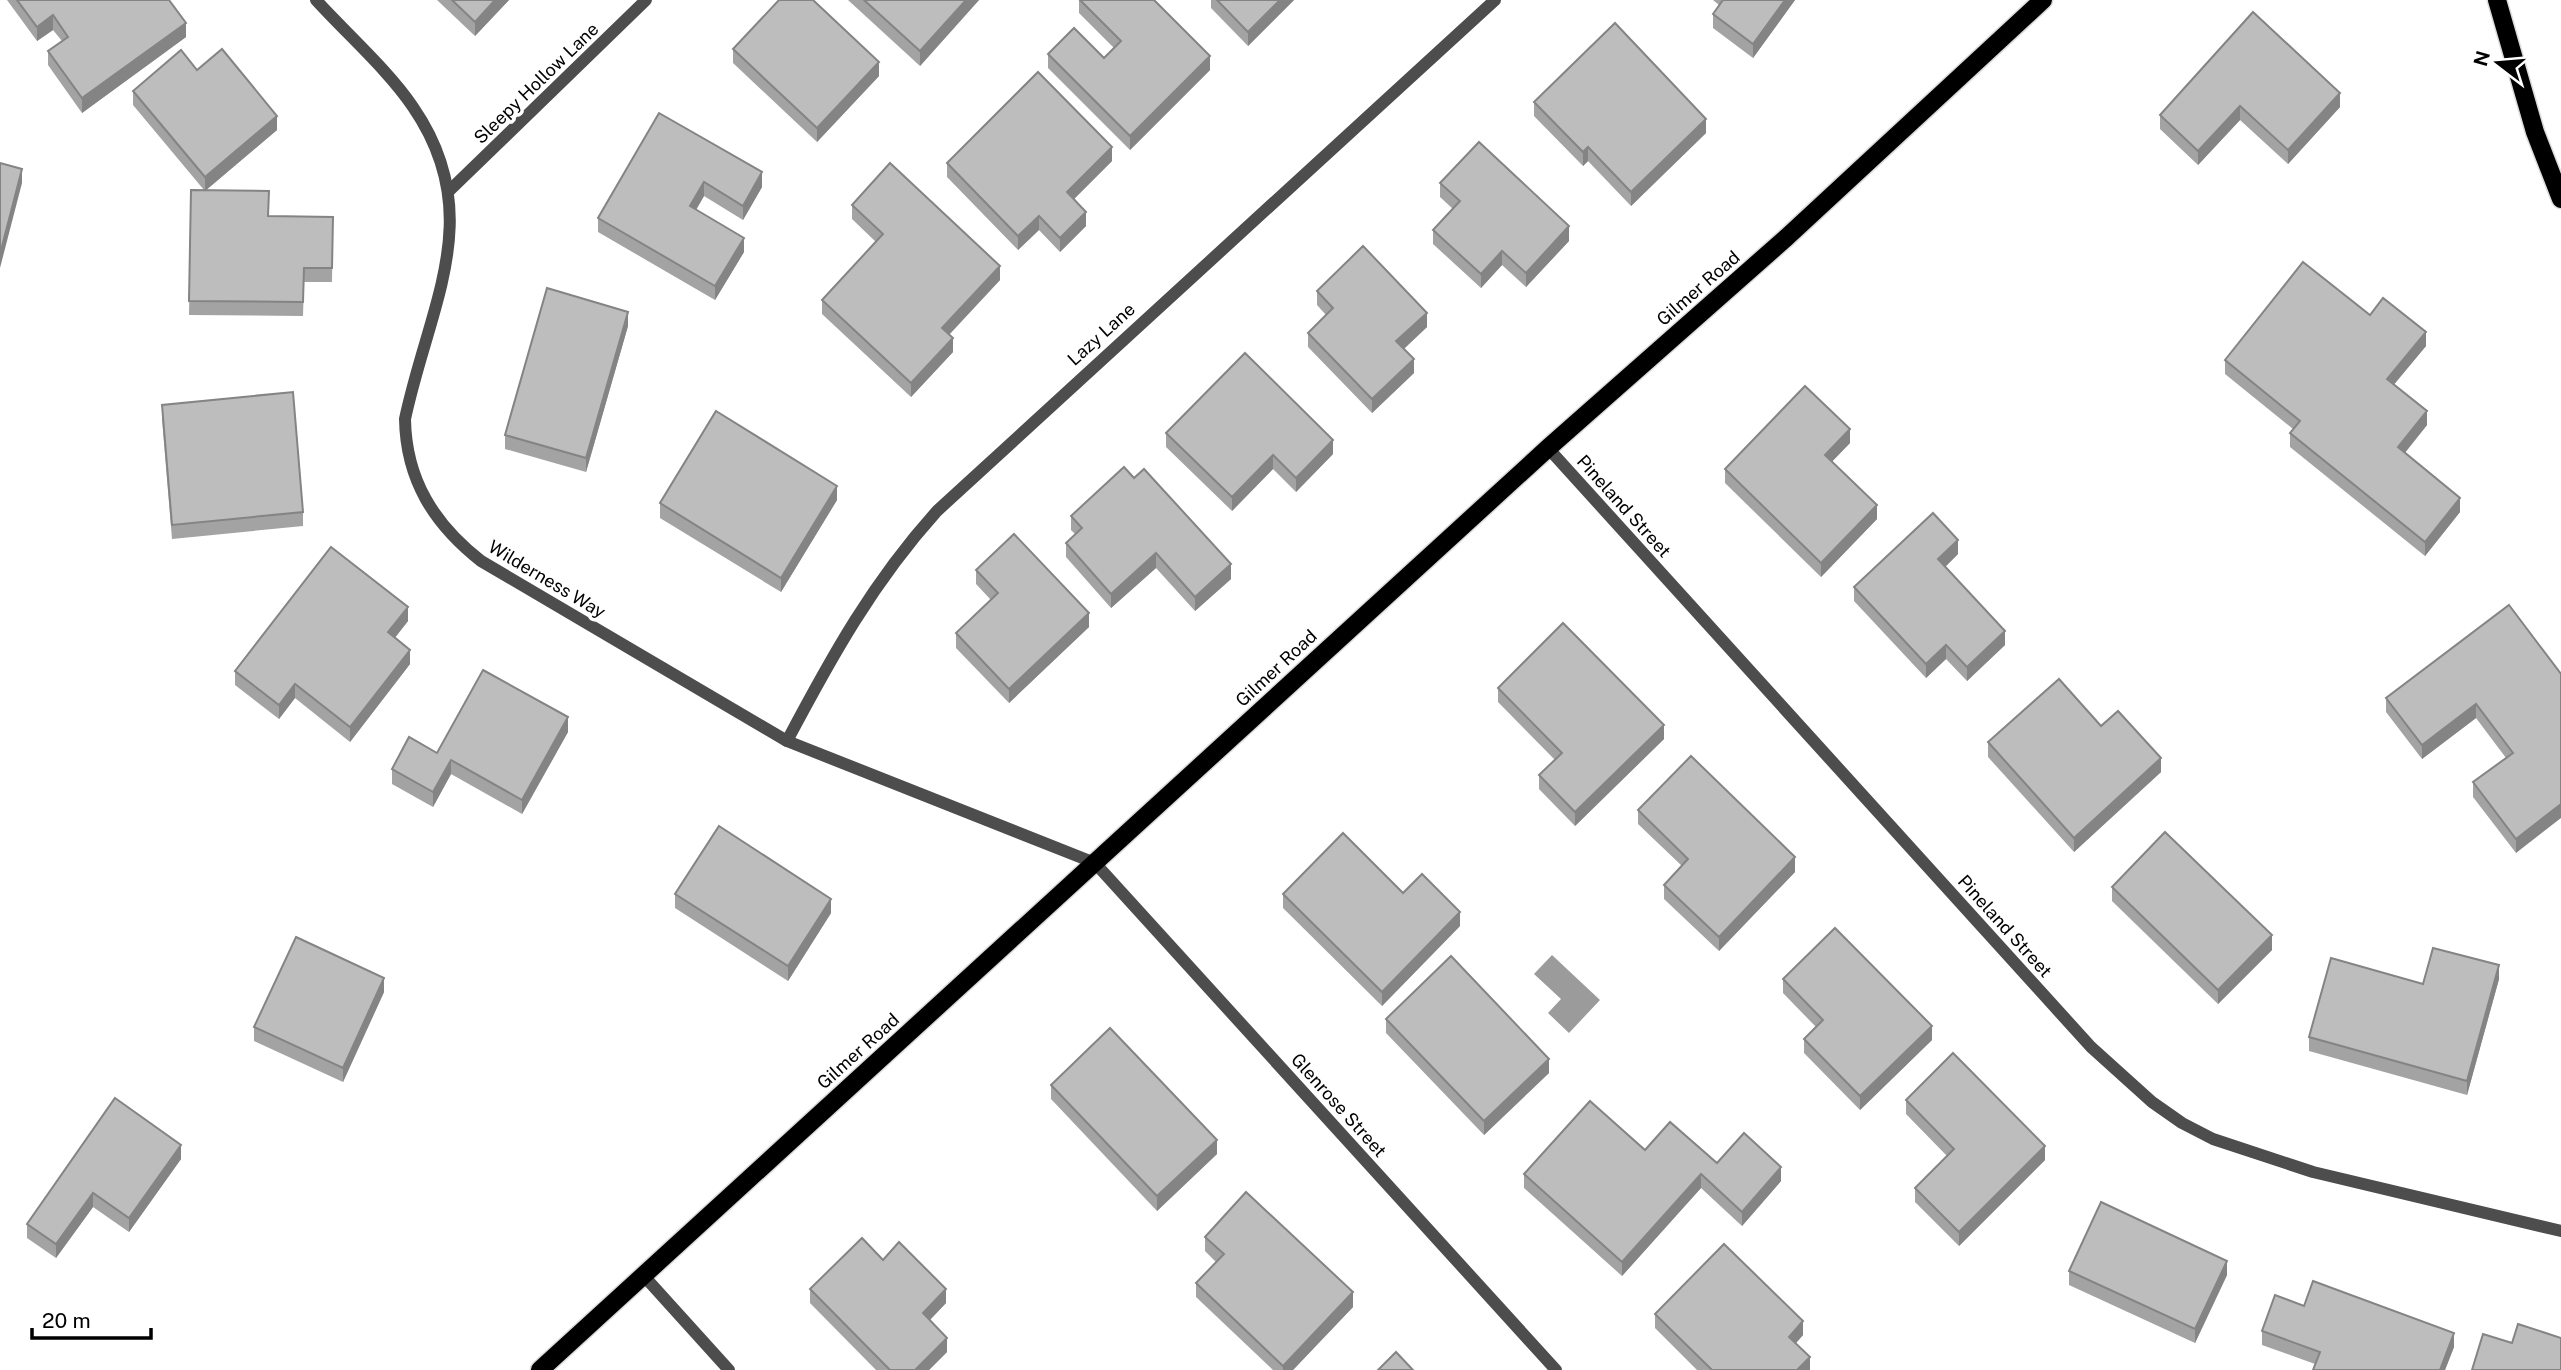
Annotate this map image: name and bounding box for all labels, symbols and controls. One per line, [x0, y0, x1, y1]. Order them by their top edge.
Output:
street label: Sleepy Hollow Lane [469, 18, 603, 148]
north arrow [2463, 28, 2533, 98]
text: N [2469, 48, 2494, 68]
street label: Gilmer Road [1652, 246, 1744, 330]
street label: Lazy Lane [1063, 298, 1139, 370]
street label: Pineland Street [1573, 451, 1675, 561]
street label: Wilderness Way [485, 536, 610, 622]
street label: Gilmer Road [1231, 625, 1321, 711]
street label: Pineland Street [1954, 871, 2056, 981]
street label: Gilmer Road [813, 1009, 903, 1093]
street label: Glenrose Street [1287, 1049, 1391, 1161]
scale bar [32, 1296, 150, 1340]
text: 20 m [42, 1308, 91, 1333]

